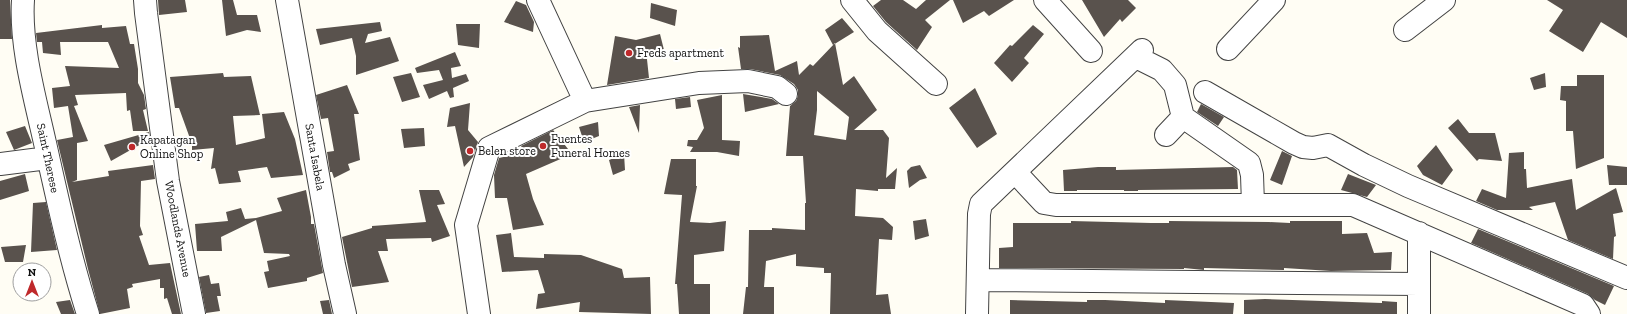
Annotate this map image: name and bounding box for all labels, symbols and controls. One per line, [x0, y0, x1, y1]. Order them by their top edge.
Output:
place label: Freds apartment [637, 46, 725, 60]
marker: Freds apartment [624, 48, 634, 58]
street label: Saint Therese [34, 122, 62, 194]
street label: Santa Isabela [302, 122, 328, 192]
place label: Fuentes Funeral Homes [551, 132, 630, 160]
place label: Kapatagan Online Shop [140, 133, 204, 161]
marker: Fuentes Funeral Homes [538, 141, 548, 151]
marker: Kapatagan Online Shop [127, 142, 137, 152]
place label: Belen store [478, 144, 536, 158]
marker: Belen store [465, 146, 475, 156]
street label: Woodlands Avenue [162, 180, 194, 279]
north arrow [12, 262, 52, 302]
text: N [28, 266, 37, 279]

